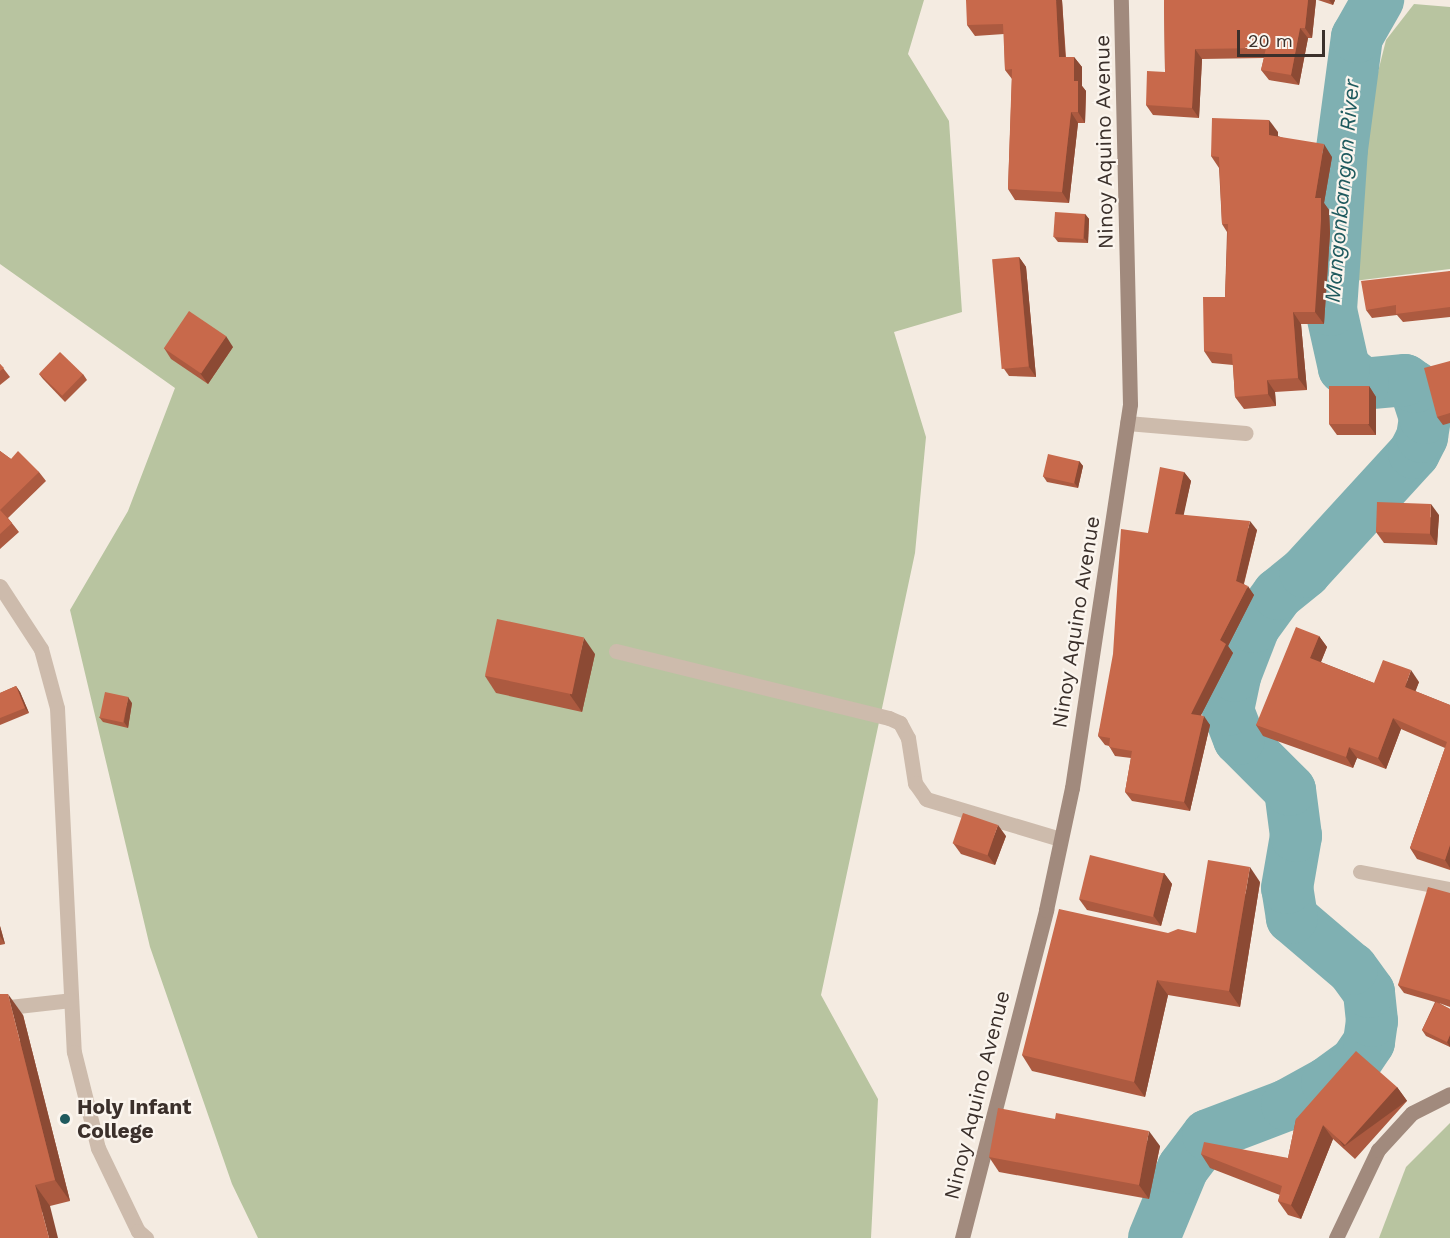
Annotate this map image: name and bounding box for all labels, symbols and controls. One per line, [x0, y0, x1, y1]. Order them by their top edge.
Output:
scale bar [1240, 18, 1328, 56]
text: 20 m [1248, 30, 1293, 51]
street label: Ninoy Aquino Avenue [1090, 33, 1118, 251]
water label: Mangonbangon River [1319, 78, 1365, 304]
street label: Ninoy Aquino Avenue [1047, 513, 1105, 731]
street label: Ninoy Aquino Avenue [939, 987, 1015, 1203]
place label: Holy Infant College [77, 1094, 192, 1144]
marker: Holy Infant College [58, 1112, 72, 1126]

